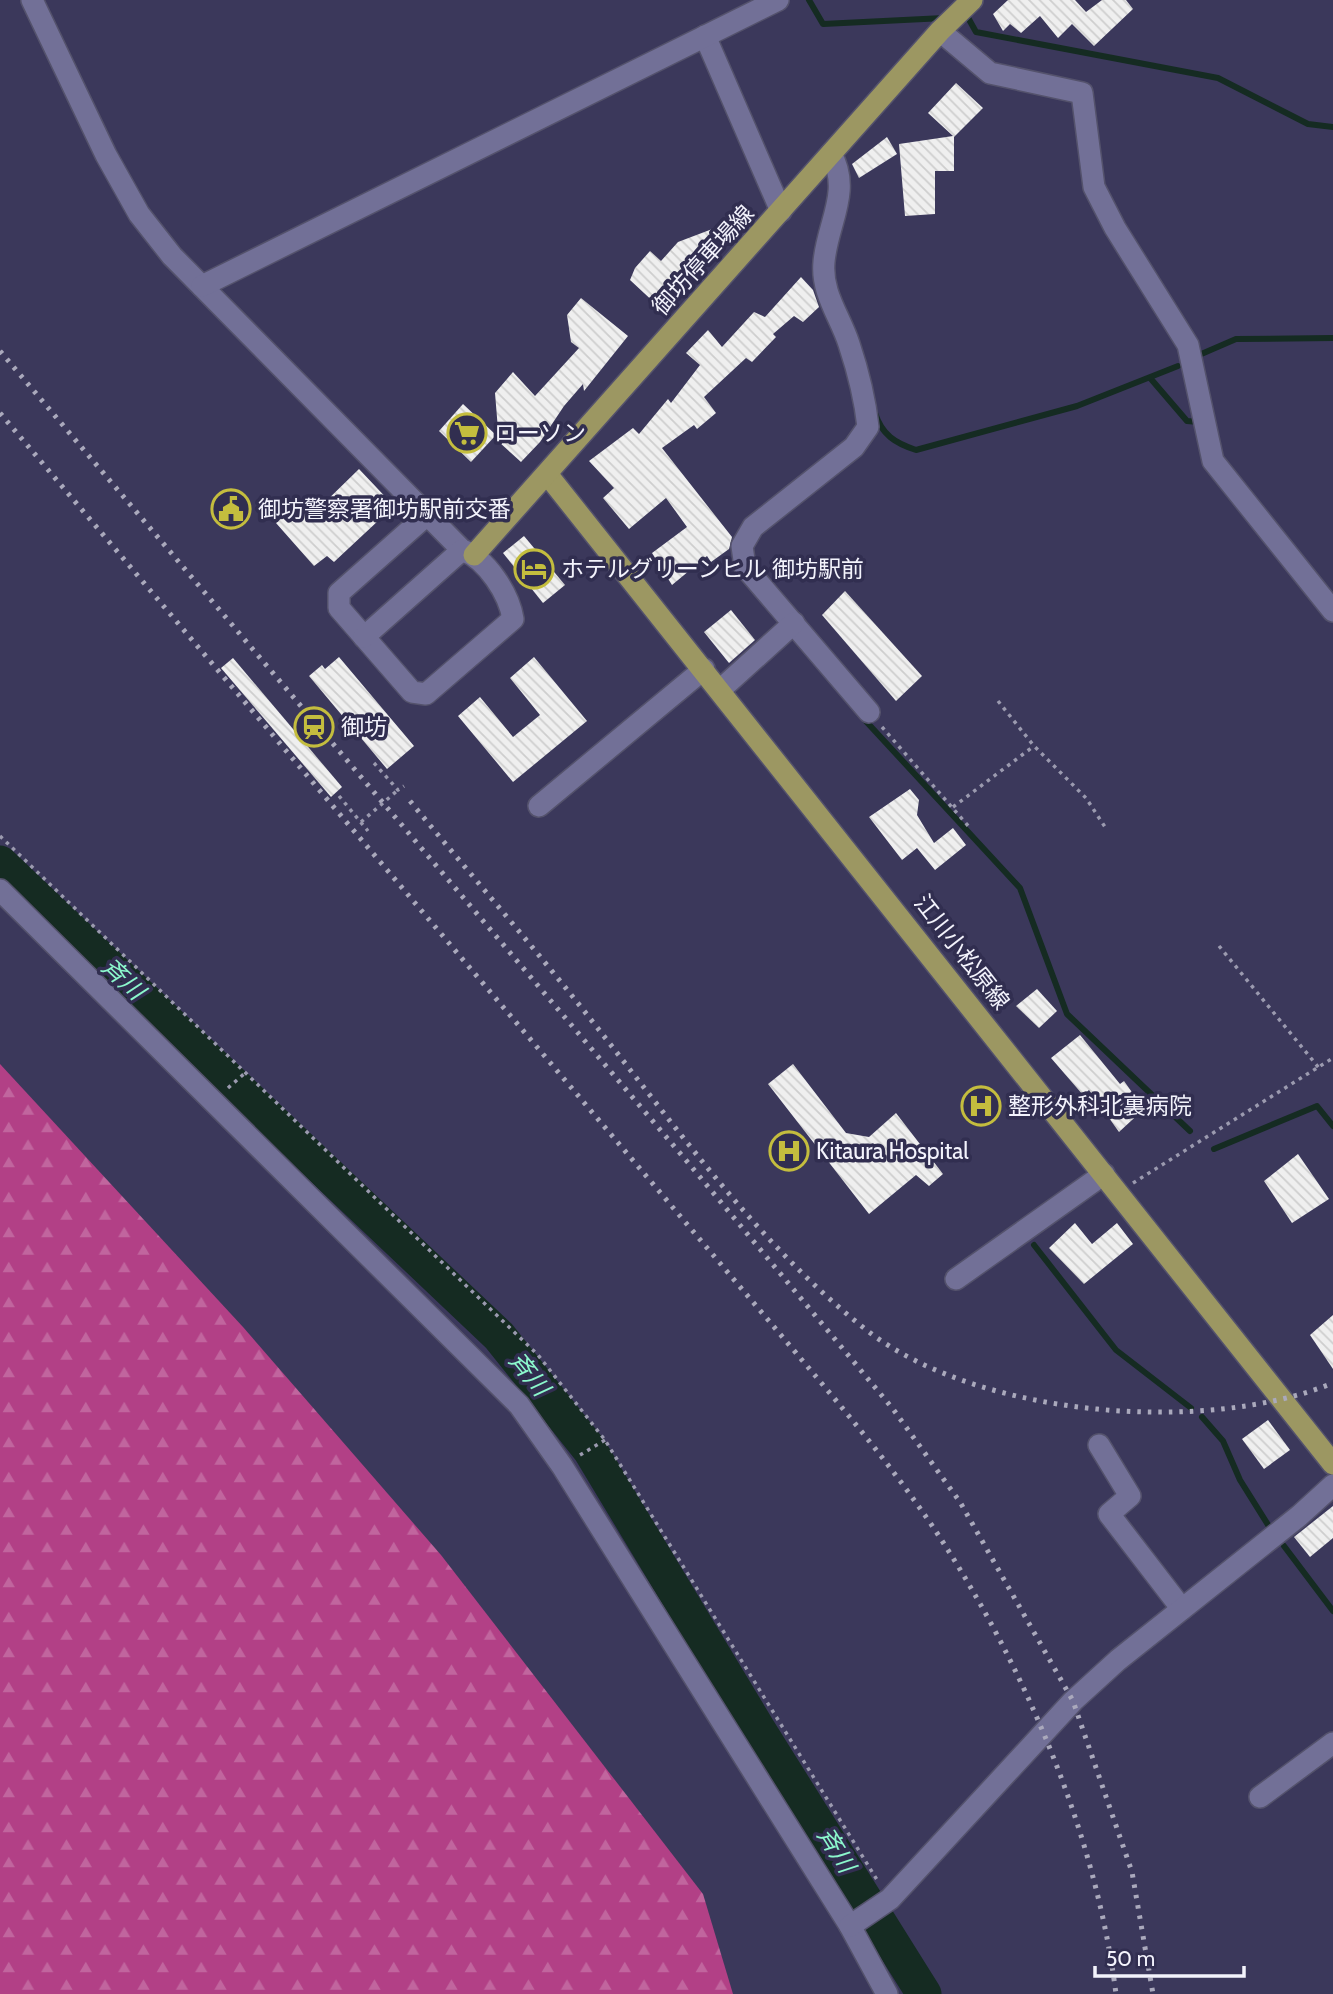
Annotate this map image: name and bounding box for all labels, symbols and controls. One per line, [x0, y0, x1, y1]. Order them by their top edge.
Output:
street label: 御坊停車場線 [646, 199, 760, 321]
supermarket icon: ローソン [446, 412, 488, 454]
place label: ローソン [494, 419, 586, 447]
public building icon: 御坊警察署御坊駅前交番 [210, 488, 252, 530]
place label: 御坊警察署御坊駅前交番 [258, 495, 511, 523]
hotel icon: ホテルグリーンヒル 御坊駅前 [513, 548, 555, 590]
place label: ホテルグリーンヒル 御坊駅前 [561, 555, 864, 583]
station icon: 御坊 [293, 706, 335, 748]
place label: 御坊 [341, 713, 387, 741]
street label: 江川小松原線 [908, 889, 1016, 1015]
water label: 斉川 [96, 952, 153, 1008]
hospital icon: 整形外科北裏病院 [960, 1085, 1002, 1127]
place label: 整形外科北裏病院 [1008, 1092, 1192, 1120]
hospital icon: Kitaura Hospital [768, 1130, 810, 1172]
place label: Kitaura Hospital [816, 1137, 969, 1165]
water label: 斉川 [503, 1346, 558, 1404]
water label: 斉川 [811, 1822, 863, 1880]
scale bar [1095, 1934, 1244, 1978]
text: 50 m [1106, 1946, 1155, 1971]

